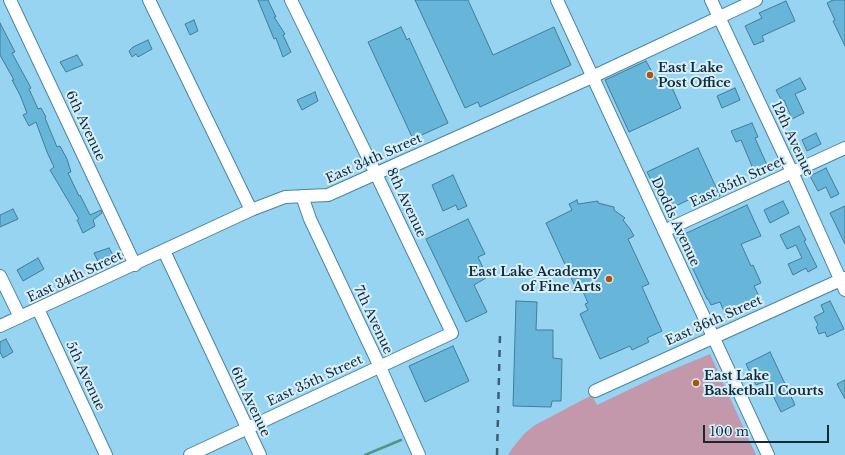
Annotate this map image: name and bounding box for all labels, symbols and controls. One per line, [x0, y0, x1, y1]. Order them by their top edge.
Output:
place label: East Lake Post Office [658, 60, 731, 91]
marker: East Lake Post Office [645, 70, 655, 80]
street label: 6th Avenue [62, 89, 108, 163]
street label: 12th Avenue [768, 99, 816, 179]
street label: East 34th Street [324, 131, 424, 187]
street label: East 35th Street [688, 153, 788, 211]
street label: 8th Avenue [383, 166, 429, 240]
street label: Dodds Avenue [648, 175, 702, 269]
street label: East 34th Street [25, 248, 125, 306]
place label: East Lake Academy of Fine Arts [468, 264, 601, 295]
marker: East Lake Academy of Fine Arts [604, 274, 614, 284]
street label: 7th Avenue [350, 283, 396, 357]
street label: East 36th Street [663, 293, 765, 349]
street label: 5th Avenue [62, 339, 108, 413]
street label: East 35th Street [265, 352, 365, 410]
street label: 6th Avenue [227, 365, 273, 439]
place label: East Lake Basketball Courts [704, 368, 824, 399]
marker: East Lake Basketball Courts [691, 378, 701, 388]
scale bar [705, 417, 831, 443]
text: 100 m [710, 424, 749, 439]

